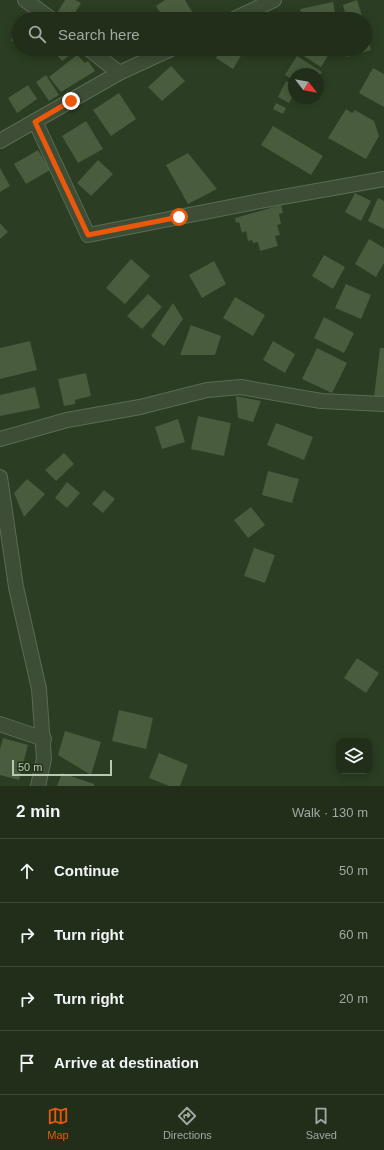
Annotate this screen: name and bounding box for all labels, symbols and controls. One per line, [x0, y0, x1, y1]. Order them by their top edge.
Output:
search box [12, 12, 372, 56]
icon: search [26, 23, 48, 45]
text: Search here [58, 26, 140, 43]
north arrow [288, 68, 324, 104]
route end [62, 92, 80, 110]
route start [170, 208, 188, 226]
map controls [336, 738, 372, 774]
button: layers [336, 738, 372, 774]
scale bar [12, 758, 112, 777]
text: 50 m [18, 761, 42, 773]
text: 2 min [16, 802, 60, 821]
text: Walk · 130 m [292, 805, 368, 820]
icon: ahead [16, 860, 38, 882]
text: Continue [54, 862, 119, 879]
text: 50 m [339, 863, 368, 878]
icon: right [16, 924, 38, 946]
text: Turn right [54, 926, 124, 943]
text: 60 m [339, 927, 368, 942]
icon: right [16, 988, 38, 1010]
text: Turn right [54, 990, 124, 1007]
text: 20 m [339, 991, 368, 1006]
icon: arrive [16, 1052, 38, 1074]
text: Arrive at destination [54, 1054, 199, 1071]
tab: Map [47, 1105, 69, 1141]
tab: Directions [163, 1105, 212, 1141]
tab: Saved [306, 1105, 337, 1141]

